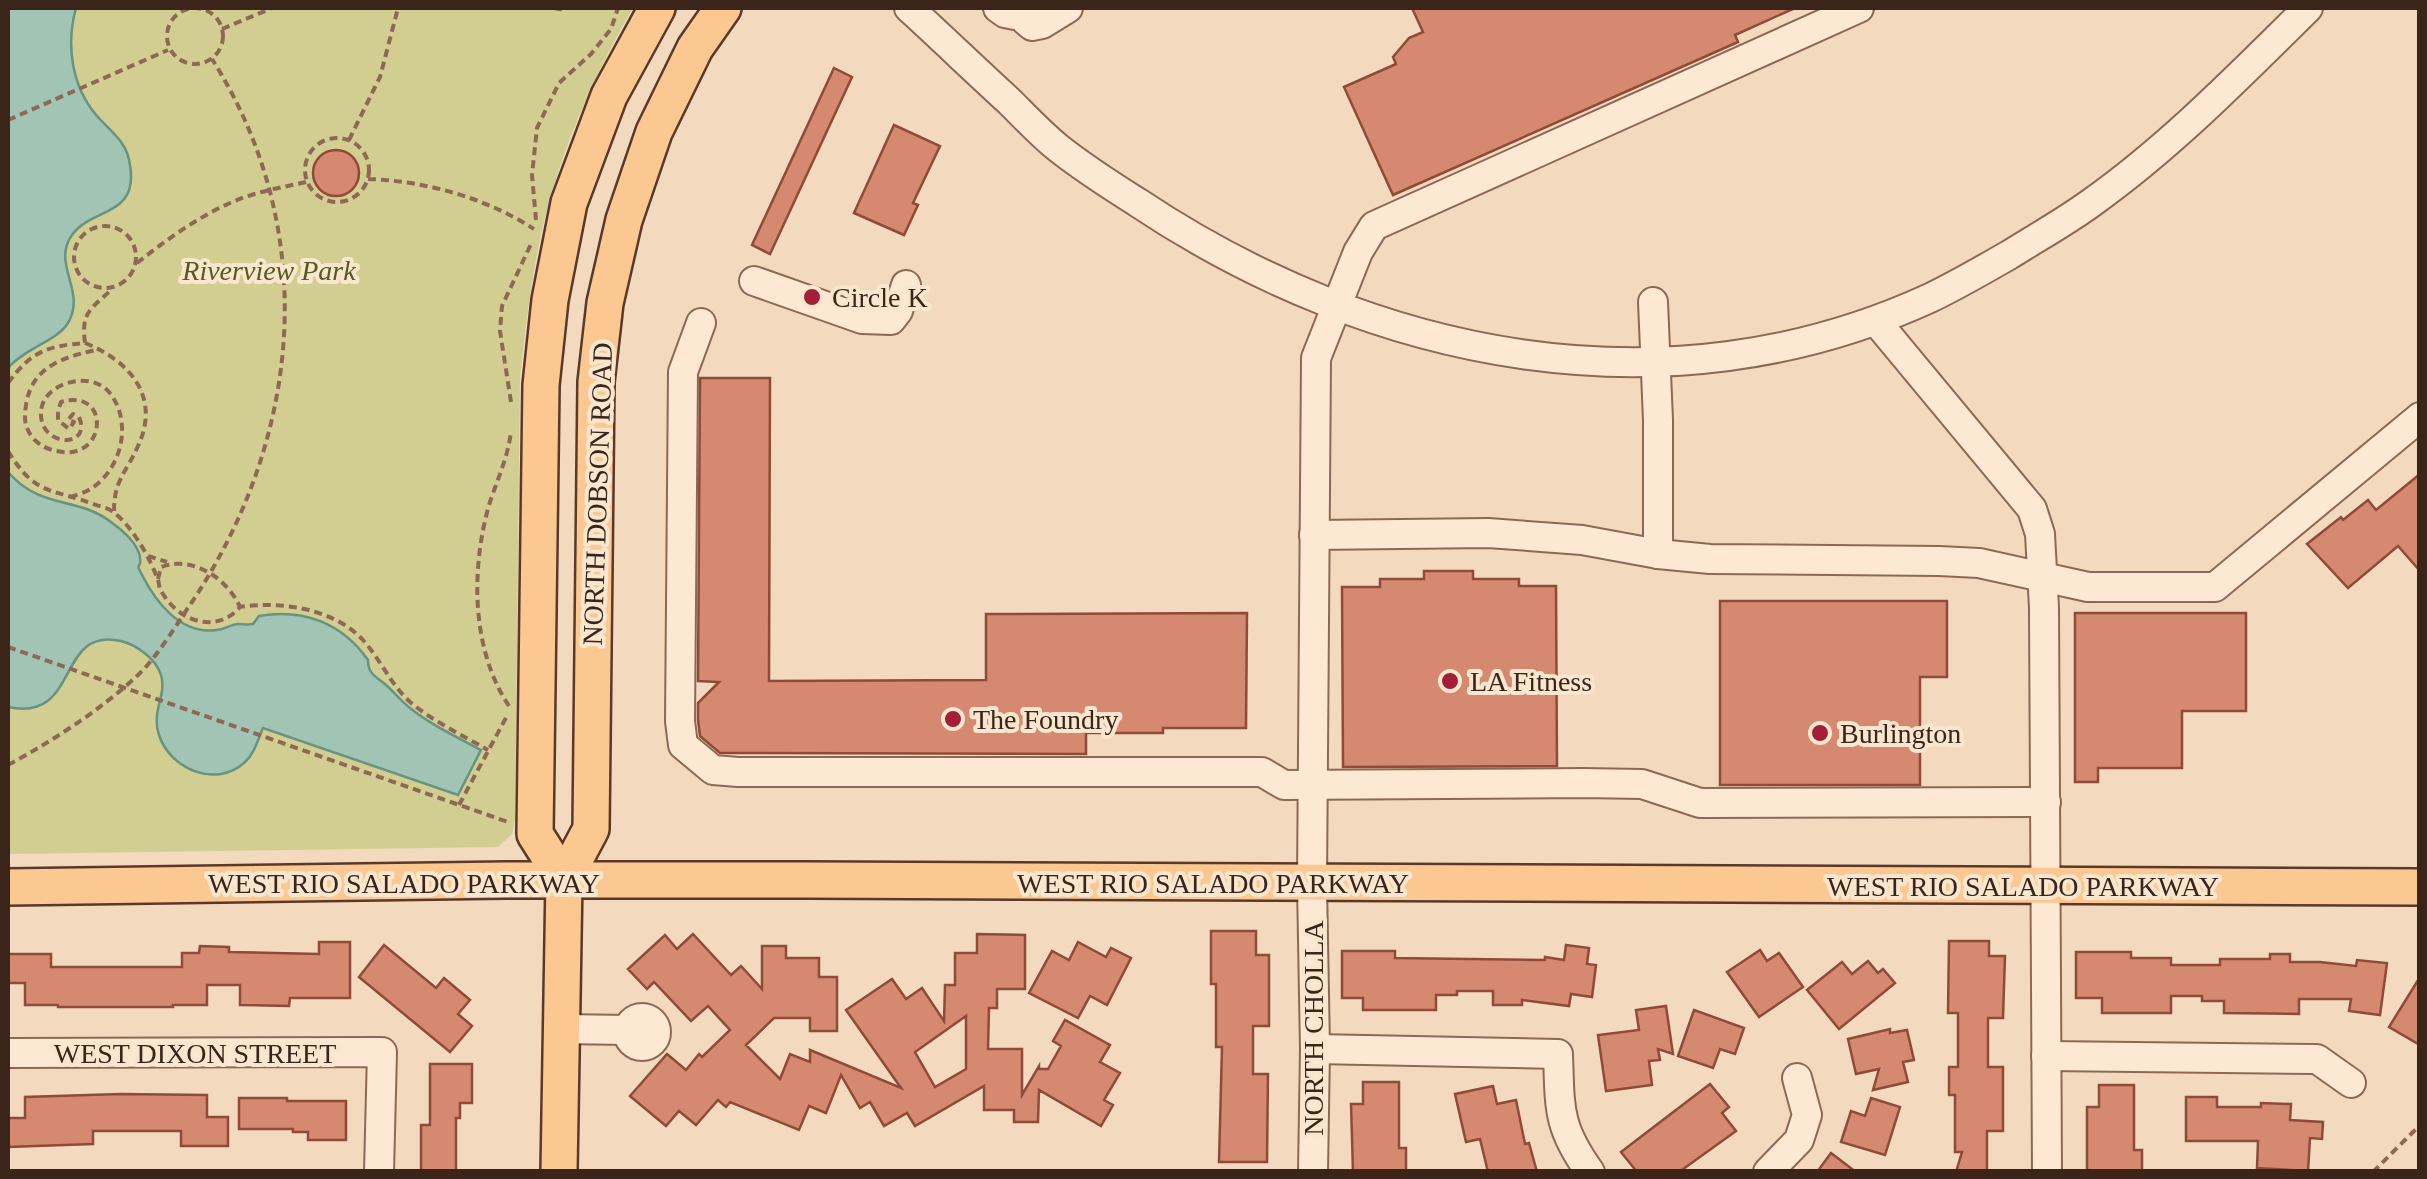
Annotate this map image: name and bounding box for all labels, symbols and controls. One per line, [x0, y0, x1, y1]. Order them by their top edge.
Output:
park label: Riverview Park [181, 255, 356, 286]
place label: Circle K [832, 282, 928, 313]
marker: Circle K [801, 286, 823, 308]
street label: NORTH DOBSON ROAD [577, 342, 618, 646]
place label: LA Fitness [1470, 666, 1592, 697]
marker: LA Fitness [1439, 670, 1461, 692]
place label: The Foundry [973, 704, 1118, 735]
marker: The Foundry [942, 708, 964, 730]
place label: Burlington [1840, 718, 1961, 749]
marker: Burlington [1809, 722, 1831, 744]
street label: WEST RIO SALADO PARKWAY [208, 868, 600, 899]
street label: WEST RIO SALADO PARKWAY [1017, 868, 1409, 899]
street label: WEST RIO SALADO PARKWAY [1827, 871, 2219, 902]
street label: NORTH CHOLLA [1298, 920, 1329, 1136]
street label: WEST DIXON STREET [54, 1038, 336, 1069]

